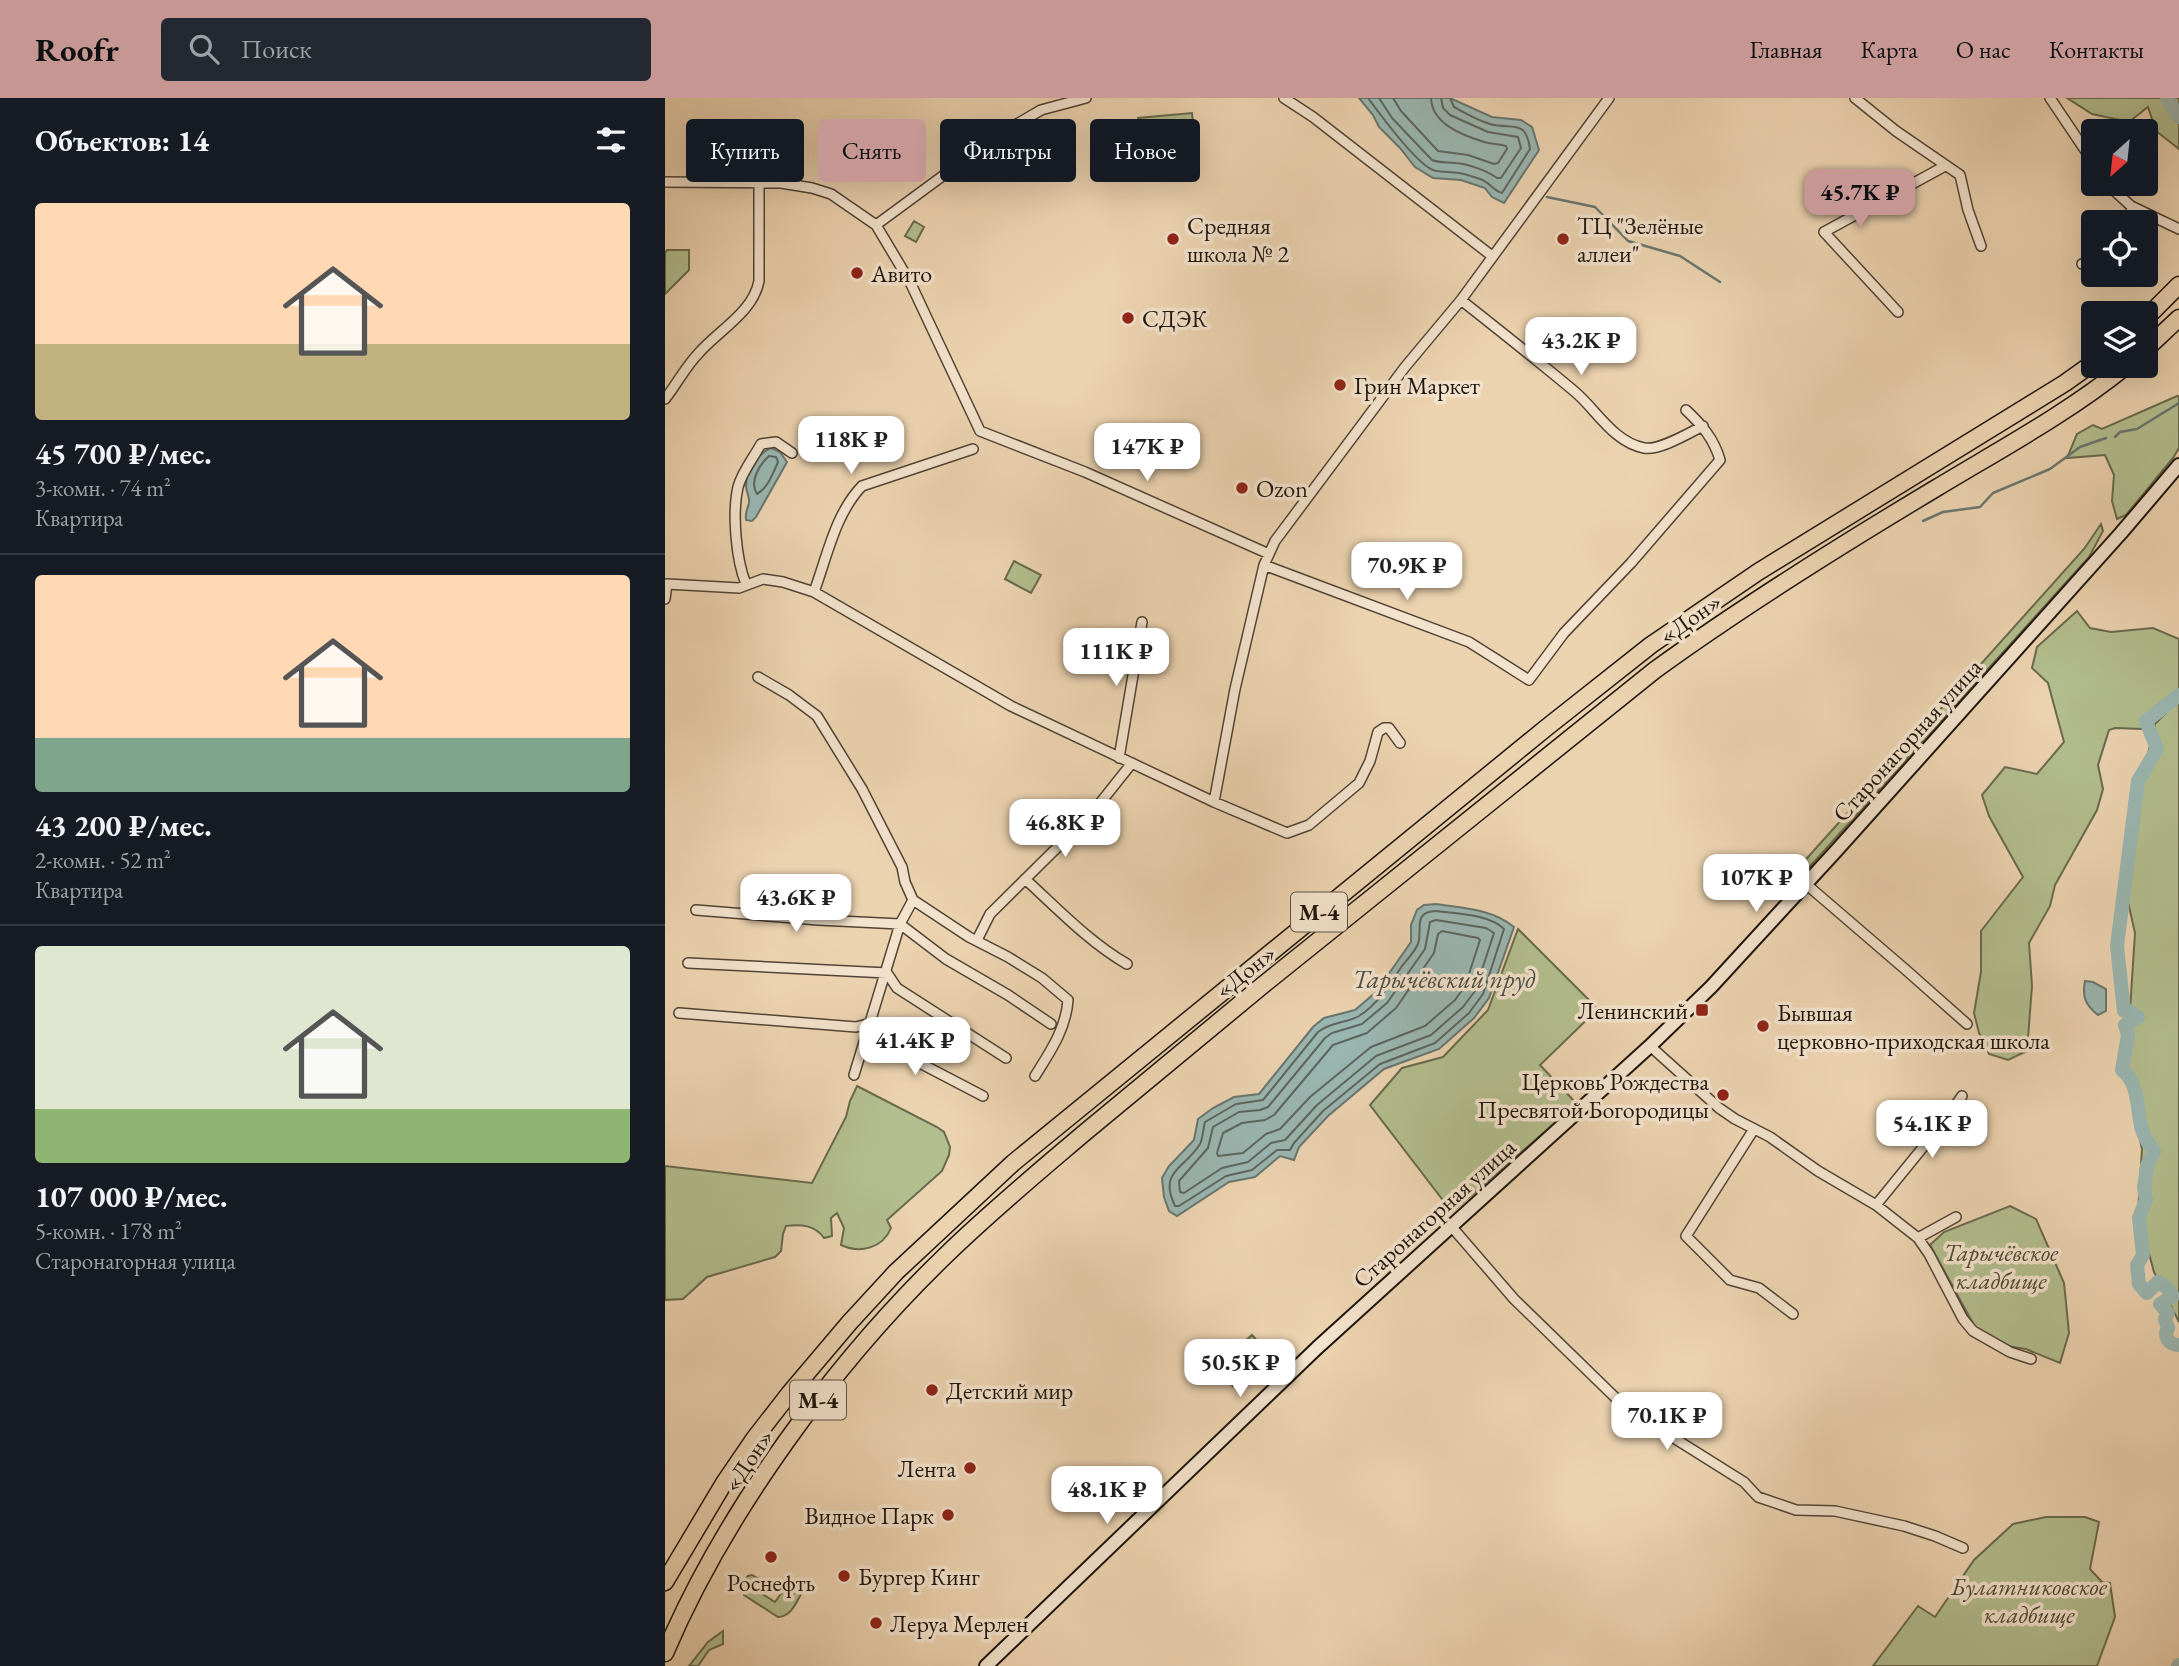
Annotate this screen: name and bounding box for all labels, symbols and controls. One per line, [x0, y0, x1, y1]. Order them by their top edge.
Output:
search box [161, 18, 651, 81]
text: Roofr [35, 28, 119, 71]
icon: search [185, 30, 223, 68]
text: Поиск [241, 32, 312, 66]
text: Главная [1749, 34, 1823, 65]
text: Карта [1861, 34, 1918, 65]
text: О нас [1956, 34, 2011, 65]
text: Контакты [2049, 34, 2144, 65]
chip: Купить [686, 119, 804, 182]
chip: Снять [818, 119, 926, 182]
chip: Фильтры [940, 119, 1076, 182]
chip: Новое [1090, 119, 1200, 182]
north arrow [2081, 119, 2158, 196]
map controls [2081, 119, 2158, 378]
text: Объектов: 14 [35, 121, 209, 160]
icon: filters [592, 121, 630, 159]
pin: 45.7K ₽ [1795, 170, 1925, 229]
text: 45.7K ₽ [1820, 177, 1900, 207]
place label: Средняя школа № 2 [1187, 210, 1289, 269]
place label: ТЦ "Зелёные аллеи" [1577, 210, 1703, 269]
button: locate [2081, 210, 2158, 287]
marker: Средняя школа № 2 [1165, 231, 1181, 247]
marker: ТЦ "Зелёные аллеи" [1555, 231, 1571, 247]
icon: home [270, 248, 396, 374]
place label: Авито [870, 258, 932, 289]
marker: Авито [849, 265, 865, 281]
button: layers [2081, 301, 2158, 378]
place label: СДЭК [1142, 303, 1208, 334]
marker: СДЭК [1120, 310, 1136, 326]
pin: 43.2K ₽ [1516, 317, 1646, 377]
text: 43.2K ₽ [1541, 325, 1621, 355]
place label: Грин Маркет [1354, 370, 1480, 401]
marker: Грин Маркет [1332, 377, 1348, 393]
pin: 118K ₽ [794, 416, 908, 476]
text: 118K ₽ [814, 424, 888, 454]
pin: 147K ₽ [1090, 424, 1204, 483]
text: 147K ₽ [1110, 431, 1184, 461]
text: 45 700 ₽/мес. [35, 434, 212, 473]
text: 3-комн. · 74 m² [35, 473, 171, 503]
place label: Ozon [1256, 473, 1308, 504]
marker: Ozon [1234, 480, 1250, 496]
text: Квартира [35, 503, 123, 533]
pin: 70.9K ₽ [1342, 542, 1472, 602]
text: 70.9K ₽ [1367, 550, 1447, 580]
street label: «Дон» [1652, 585, 1728, 651]
icon: home [270, 620, 396, 746]
pin: 111K ₽ [1059, 628, 1173, 688]
text: 111K ₽ [1079, 636, 1153, 666]
street label: Старонагорная улица [1825, 652, 1989, 828]
pin: 46.8K ₽ [1000, 800, 1130, 859]
text: 43 200 ₽/мес. [35, 806, 212, 845]
text: 46.8K ₽ [1025, 807, 1105, 837]
text: 2-комн. · 52 m² [35, 845, 171, 875]
pin: 107K ₽ [1699, 854, 1813, 914]
text: 107K ₽ [1719, 862, 1793, 892]
pin: 43.6K ₽ [731, 874, 861, 934]
text: Квартира [35, 875, 123, 905]
text: 43.6K ₽ [756, 882, 836, 912]
road number: М-4 [1291, 892, 1347, 932]
street label: «Дон» [1208, 937, 1282, 1005]
water label: Тарычёвский пруд [1353, 962, 1536, 996]
icon: home [270, 991, 396, 1117]
place label: Ленинский [1578, 995, 1688, 1026]
place label: Бывшая церковно-приходская школа [1777, 997, 2050, 1056]
marker: Ленинский [1694, 1002, 1710, 1018]
pin: 41.4K ₽ [850, 1018, 980, 1077]
marker: Бывшая церковно-приходская школа [1755, 1018, 1771, 1034]
text: 41.4K ₽ [875, 1025, 955, 1055]
place label: Церковь Рождества Пресвятой Богородицы [1477, 1066, 1709, 1125]
marker: Церковь Рождества Пресвятой Богородицы [1715, 1087, 1731, 1103]
pin: 54.1K ₽ [1867, 1100, 1997, 1160]
text: 54.1K ₽ [1892, 1108, 1972, 1138]
street label: Старонагорная улица [1346, 1131, 1522, 1295]
text: 107 000 ₽/мес. [35, 1177, 228, 1216]
text: 5-комн. · 178 m² [35, 1216, 182, 1246]
park label: Тарычёвское кладбище [1944, 1237, 2059, 1296]
text: Старонагорная улица [35, 1246, 236, 1276]
pin: 50.5K ₽ [1175, 1340, 1305, 1399]
text: 50.5K ₽ [1200, 1347, 1280, 1377]
place label: Детский мир [946, 1375, 1073, 1406]
road number: М-4 [790, 1380, 846, 1420]
marker: Детский мир [924, 1382, 940, 1398]
pin: 70.1K ₽ [1602, 1392, 1732, 1452]
text: 70.1K ₽ [1627, 1400, 1707, 1430]
street label: «Дон» [716, 1422, 780, 1498]
place label: Лента [898, 1453, 956, 1484]
marker: Лента [962, 1460, 978, 1476]
pin: 48.1K ₽ [1042, 1466, 1172, 1526]
text: 48.1K ₽ [1067, 1474, 1147, 1504]
place label: Видное Парк [804, 1500, 935, 1531]
marker: Видное Парк [940, 1507, 956, 1523]
marker: Роснефть [763, 1549, 779, 1565]
place label: Бургер Кинг [858, 1561, 980, 1592]
place label: Роснефть [727, 1567, 815, 1598]
marker: Бургер Кинг [836, 1568, 852, 1584]
park label: Булатниковское кладбище [1950, 1571, 2108, 1630]
place label: Леруа Мерлен [890, 1608, 1029, 1639]
marker: Леруа Мерлен [868, 1615, 884, 1631]

